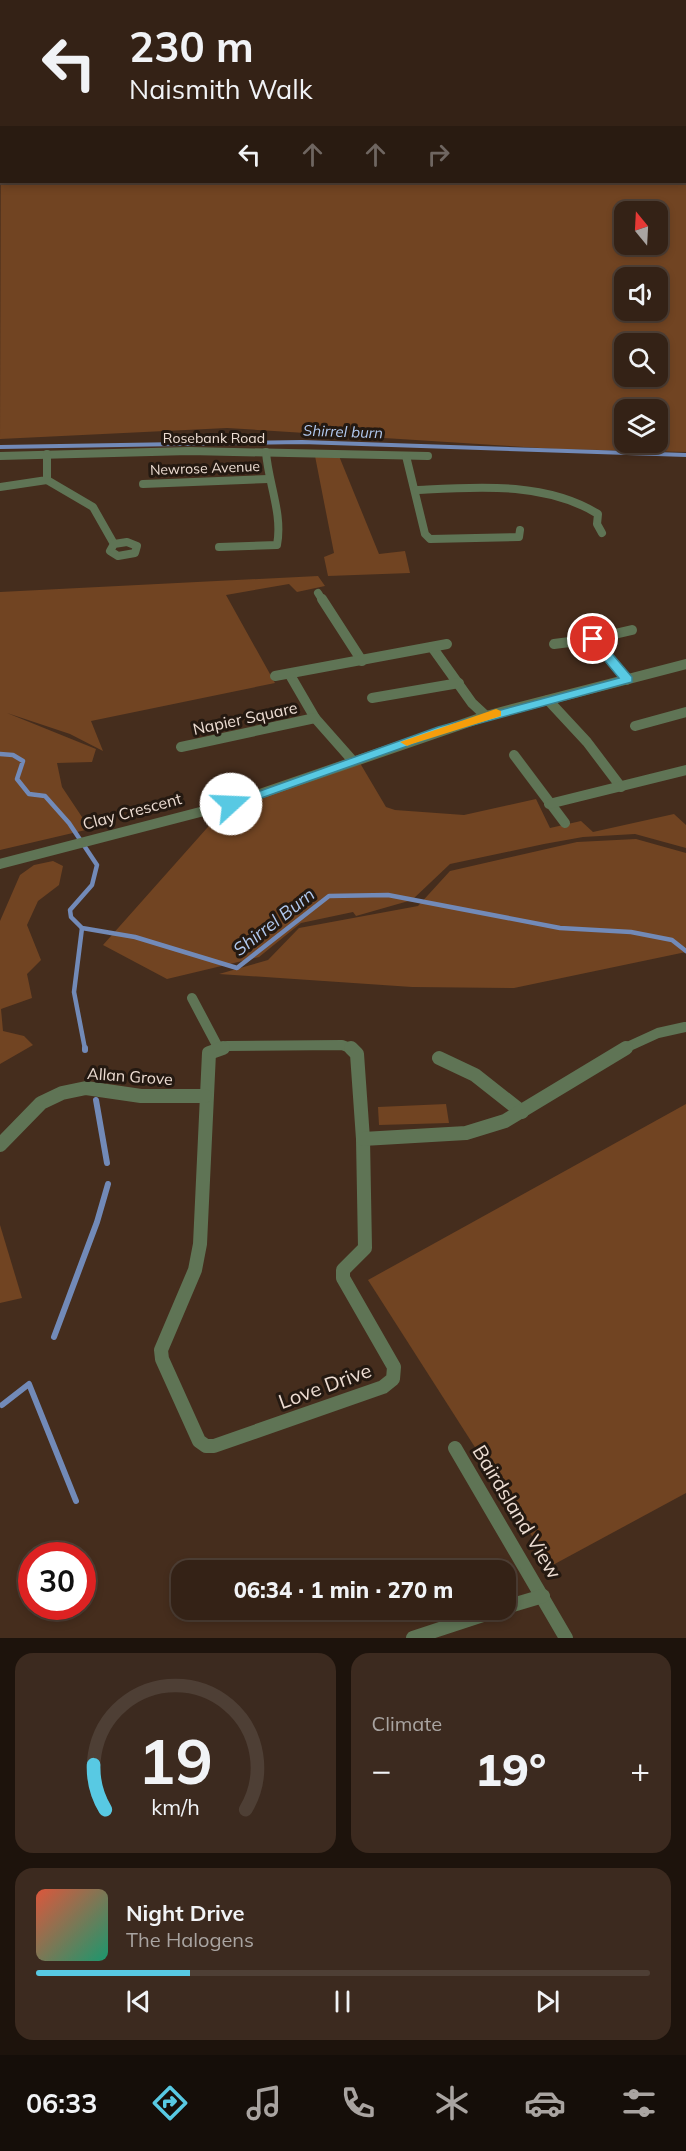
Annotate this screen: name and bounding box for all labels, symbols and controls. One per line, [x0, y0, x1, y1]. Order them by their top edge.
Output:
text: 230 m [129, 20, 254, 73]
icon: left [30, 24, 108, 102]
text: Naismith Walk [129, 72, 313, 106]
icon: left [233, 138, 266, 171]
icon: ahead [296, 138, 329, 171]
icon: ahead [359, 138, 392, 171]
icon: right [422, 138, 455, 171]
north arrow [614, 201, 668, 255]
map controls [614, 201, 668, 453]
button: sound [614, 267, 668, 321]
button: search [614, 333, 668, 387]
button: layers [614, 399, 668, 453]
water label: Shirrel burn [303, 421, 384, 442]
street label: Rosebank Road [163, 429, 265, 447]
street label: Newrose Avenue [150, 457, 260, 479]
pin [567, 613, 618, 664]
icon: arrive [576, 622, 609, 655]
street label: Napier Square [191, 697, 299, 739]
position arrow [199, 772, 263, 836]
street label: Clay Crescent [80, 788, 184, 834]
water label: Shirrel Burn [228, 883, 319, 961]
street label: Allan Grove [86, 1063, 174, 1089]
street label: Love Drive [275, 1357, 375, 1414]
street label: Bairdsland View [468, 1440, 567, 1583]
speed limit sign: 30 [18, 1542, 96, 1620]
text: 06:34 · 1 min · 270 m [234, 1576, 453, 1604]
text: Climate [372, 1711, 442, 1736]
text: 19 [138, 1721, 213, 1800]
text: 19° [475, 1741, 546, 1797]
text: − [372, 1749, 391, 1790]
text: + [630, 1749, 650, 1790]
text: km/h [151, 1793, 199, 1820]
text: Night Drive [126, 1899, 245, 1927]
text: The Halogens [126, 1927, 254, 1952]
icon: previous [122, 1985, 155, 2018]
icon: pause [326, 1985, 359, 2018]
icon: next [531, 1985, 564, 2018]
icon: directions [149, 2082, 191, 2124]
icon: music [243, 2082, 285, 2124]
icon: phone [337, 2082, 379, 2124]
icon: climate [431, 2082, 473, 2124]
icon: car [524, 2082, 566, 2124]
icon: filters [618, 2082, 660, 2124]
text: 06:33 [26, 2086, 97, 2120]

